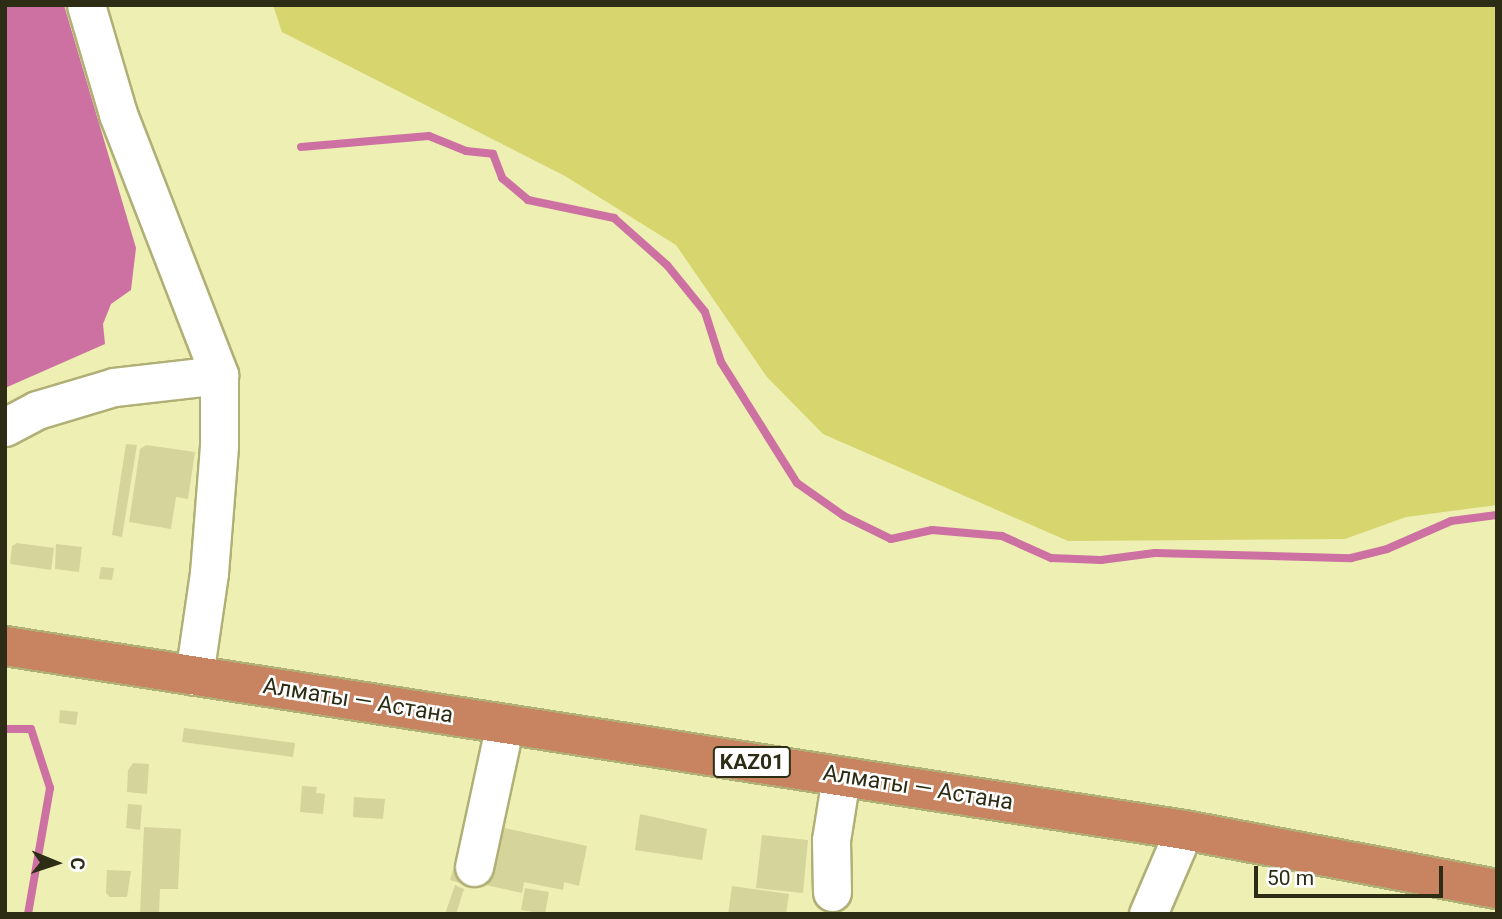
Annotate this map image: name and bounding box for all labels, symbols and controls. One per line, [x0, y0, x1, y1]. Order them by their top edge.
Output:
street label: Алматы — Астана [261, 672, 455, 730]
road number: KАZ01 [712, 744, 792, 780]
street label: Алматы — Астана [821, 759, 1015, 817]
north arrow [21, 828, 91, 898]
scale bar [1257, 852, 1446, 896]
text: С [66, 857, 89, 870]
text: 50 m [1267, 866, 1314, 890]

